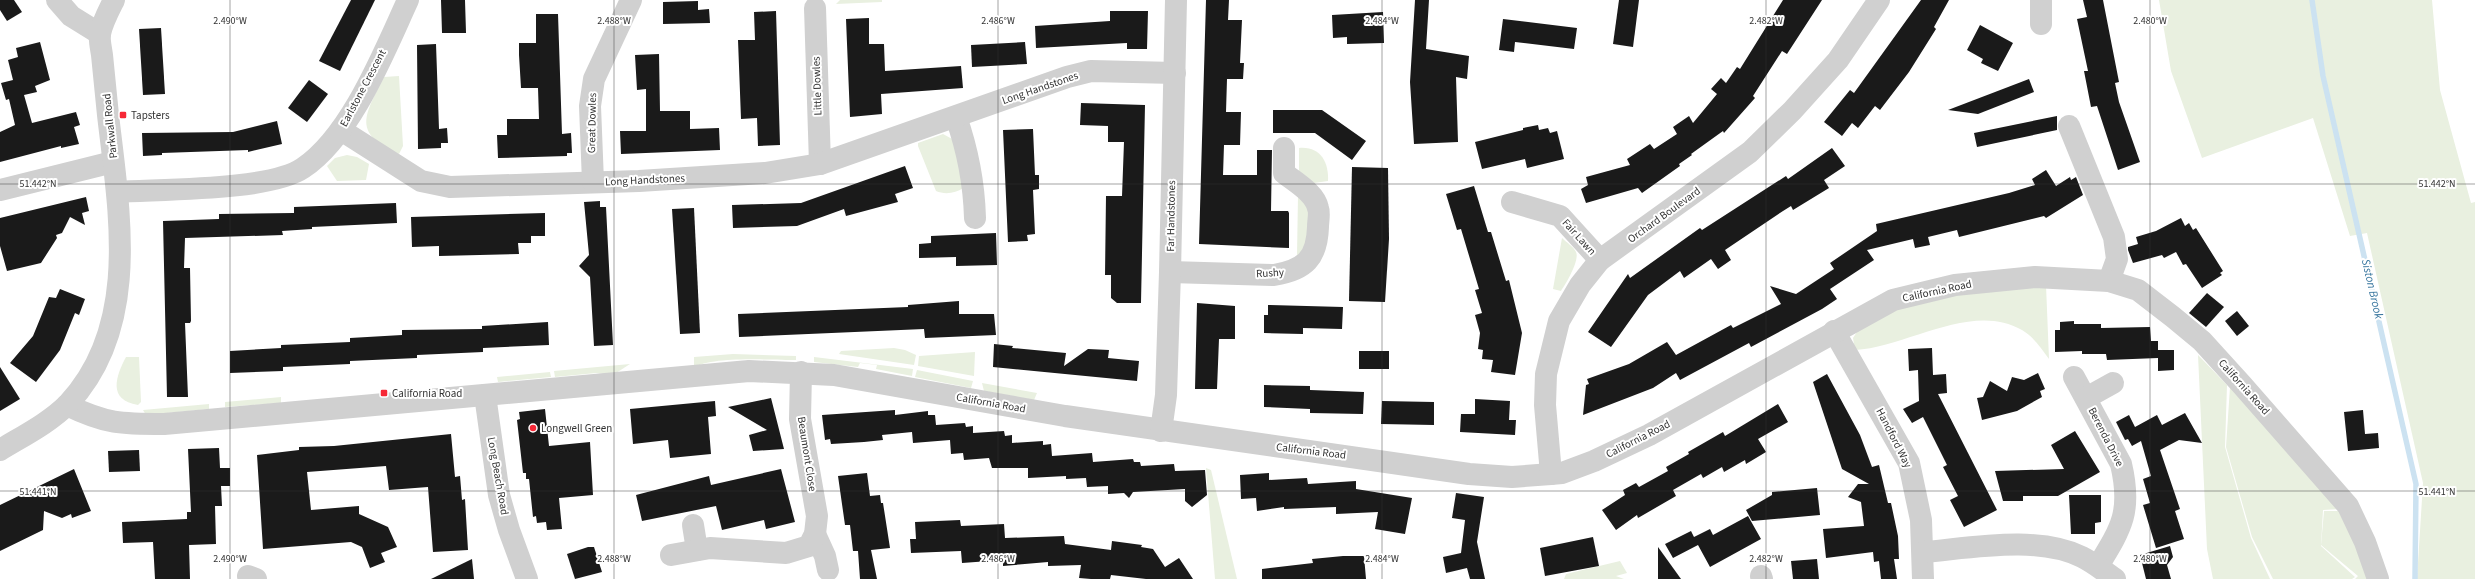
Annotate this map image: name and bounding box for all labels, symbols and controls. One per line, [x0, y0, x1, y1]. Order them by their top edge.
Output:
text: 2.490°W [213, 14, 247, 28]
text: 2.488°W [597, 14, 631, 28]
text: 2.486°W [981, 14, 1015, 28]
text: 2.484°W [1365, 14, 1399, 28]
text: 2.482°W [1749, 14, 1783, 28]
text: 2.480°W [2133, 14, 2167, 28]
street label: Earlstone Crescent [336, 46, 390, 129]
street label: Little Dowles [808, 56, 826, 116]
street label: Long Handstones [1000, 68, 1081, 108]
street label: Great Dowles [584, 92, 600, 153]
street label: Parkwall Road [99, 93, 121, 159]
place label: Tapsters [131, 108, 170, 123]
marker: Tapsters [118, 110, 128, 120]
street label: Long Handstones [605, 170, 686, 190]
text: 51.442°N [19, 177, 57, 191]
text: 51.442°N [2418, 177, 2456, 191]
street label: Far Handstones [1163, 180, 1179, 252]
street label: Orchard Boulevard [1625, 183, 1703, 247]
street label: Fair Lawn [1559, 216, 1599, 258]
water label: Siston Brook [2357, 257, 2387, 321]
street label: Rushy [1256, 265, 1284, 281]
street label: California Road [1901, 276, 1973, 306]
street label: California Road [2215, 356, 2273, 418]
place label: California Road [392, 386, 462, 401]
marker: California Road [379, 388, 389, 398]
street label: California Road [955, 390, 1027, 416]
street label: Berenda Drive [2085, 405, 2128, 470]
street label: Handford Way [1873, 406, 1915, 470]
street label: Beaumont Close [794, 416, 820, 493]
street label: California Road [1603, 416, 1673, 462]
place label: Longwell Green [541, 421, 612, 436]
marker: Longwell Green [528, 423, 538, 433]
street label: Long Beach Road [484, 436, 512, 516]
street label: California Road [1275, 439, 1347, 463]
text: 51.441°N [19, 485, 57, 499]
text: 51.441°N [2418, 485, 2456, 499]
text: 2.490°W [213, 552, 247, 566]
text: 2.488°W [597, 552, 631, 566]
text: 2.486°W [981, 552, 1015, 566]
text: 2.484°W [1365, 552, 1399, 566]
text: 2.482°W [1749, 552, 1783, 566]
text: 2.480°W [2133, 552, 2167, 566]

